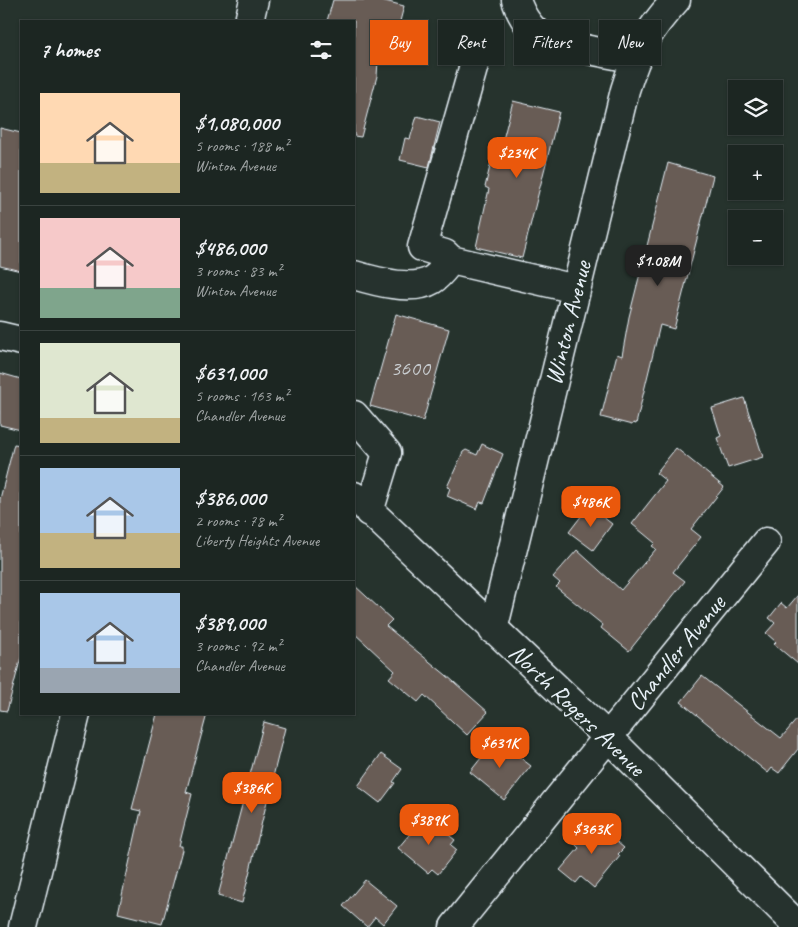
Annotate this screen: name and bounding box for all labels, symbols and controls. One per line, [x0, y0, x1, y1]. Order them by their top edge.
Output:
chip: Buy [370, 20, 428, 65]
chip: Rent [438, 20, 504, 65]
chip: Filters [514, 20, 589, 65]
chip: New [599, 20, 661, 65]
icon: filters [307, 36, 335, 64]
text: 7 homes [40, 37, 99, 63]
map controls [728, 80, 783, 265]
button: layers [728, 80, 783, 135]
text: $1,080,000 [195, 110, 279, 136]
icon: home [80, 113, 140, 173]
text: 5 rooms · 188 m² [195, 136, 289, 156]
pin: $234K [482, 136, 552, 179]
text: $234K [499, 143, 535, 163]
button: + [728, 145, 783, 200]
text: Winton Avenue [195, 156, 276, 176]
button: − [728, 210, 783, 265]
text: $486,000 [195, 235, 266, 261]
icon: home [80, 238, 140, 298]
pin: $1.08M [617, 244, 699, 287]
text: $1.08M [636, 251, 680, 271]
street label: Winton Avenue [537, 256, 599, 388]
text: 3 rooms · 83 m² [195, 261, 281, 281]
text: Winton Avenue [195, 281, 276, 301]
house number: 3600 [390, 354, 432, 382]
text: $631,000 [195, 360, 266, 386]
icon: home [80, 363, 140, 423]
text: 5 rooms · 163 m² [195, 386, 289, 406]
text: Chandler Avenue [195, 406, 285, 426]
text: $386,000 [195, 485, 266, 511]
pin: $486K [556, 486, 626, 528]
icon: home [80, 488, 140, 548]
text: $486K [572, 492, 610, 512]
text: 2 rooms · 78 m² [195, 511, 281, 531]
text: Liberty Heights Avenue [195, 531, 319, 551]
street label: Chandler Avenue [619, 587, 734, 718]
text: $389,000 [195, 610, 265, 636]
icon: home [80, 613, 140, 673]
text: 3 rooms · 92 m² [195, 636, 281, 656]
street label: North Rogers Avenue [502, 637, 653, 785]
text: Chandler Avenue [195, 656, 285, 676]
pin: $631K [465, 726, 535, 769]
text: $631K [481, 733, 519, 753]
pin: $386K [217, 772, 287, 814]
text: $386K [233, 778, 271, 798]
pin: $389K [394, 804, 464, 846]
text: $389K [411, 810, 447, 830]
pin: $363K [557, 812, 627, 855]
text: $363K [573, 819, 611, 839]

